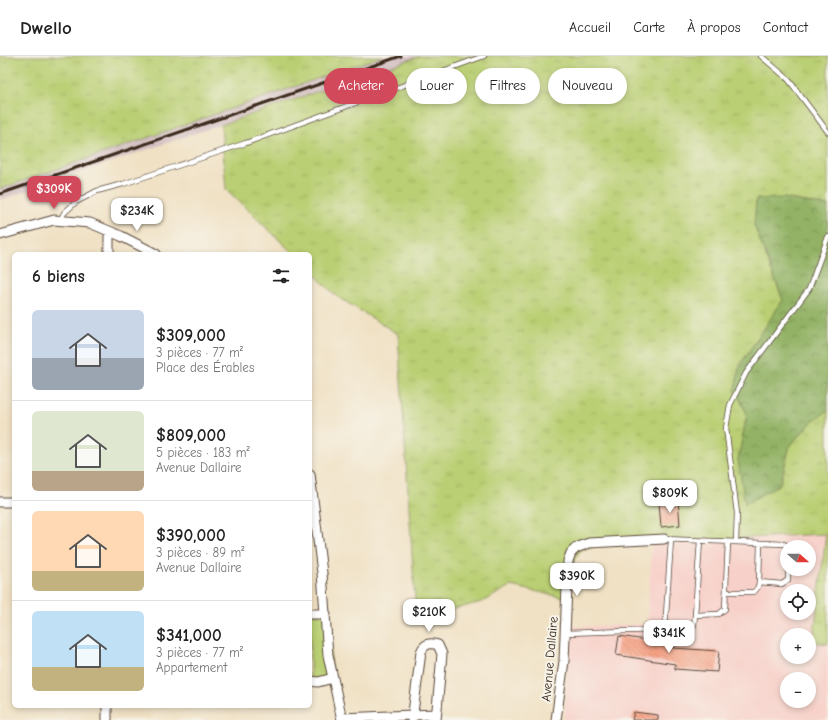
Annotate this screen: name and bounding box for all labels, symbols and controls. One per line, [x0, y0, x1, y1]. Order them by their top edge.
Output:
text: Dwello [20, 17, 72, 39]
text: Accueil [569, 19, 611, 36]
text: Carte [633, 19, 665, 36]
text: À propos [687, 19, 741, 36]
text: Contact [763, 19, 808, 36]
chip: Acheter [324, 68, 398, 104]
chip: Louer [406, 68, 467, 104]
chip: Filtres [475, 68, 540, 104]
chip: Nouveau [548, 68, 627, 104]
pin: $309K [26, 176, 82, 210]
text: $309K [36, 181, 72, 196]
pin: $234K [109, 198, 165, 232]
text: $234K [120, 203, 154, 218]
icon: filters [270, 265, 292, 287]
text: 6 biens [32, 267, 85, 286]
icon: home [64, 326, 112, 374]
text: $309,000 [156, 326, 226, 345]
text: 3 pièces · 77 m² [156, 345, 243, 360]
text: Place des Érables [156, 360, 254, 375]
text: $809,000 [156, 426, 226, 445]
icon: home [64, 427, 112, 475]
text: 5 pièces · 183 m² [156, 445, 250, 460]
text: Avenue Dallaire [156, 460, 242, 475]
pin: $809K [642, 480, 698, 514]
text: $809K [652, 485, 688, 500]
text: $390,000 [156, 526, 226, 545]
icon: home [64, 527, 112, 575]
north arrow [780, 540, 816, 576]
map controls [780, 540, 816, 708]
text: 3 pièces · 89 m² [156, 545, 244, 560]
text: Avenue Dallaire [156, 560, 242, 575]
pin: $390K [549, 563, 605, 597]
text: $390K [559, 568, 595, 583]
button: locate [780, 584, 816, 620]
pin: $210K [401, 599, 457, 633]
text: $210K [412, 604, 446, 619]
street label: Avenue Dallaire [538, 615, 561, 702]
pin: $341K [641, 620, 697, 654]
text: $341K [653, 625, 685, 640]
text: $341,000 [156, 626, 222, 645]
icon: home [64, 627, 112, 675]
button: + [780, 628, 816, 664]
text: 3 pièces · 77 m² [156, 645, 243, 660]
text: Appartement [156, 660, 227, 675]
button: − [780, 672, 816, 708]

